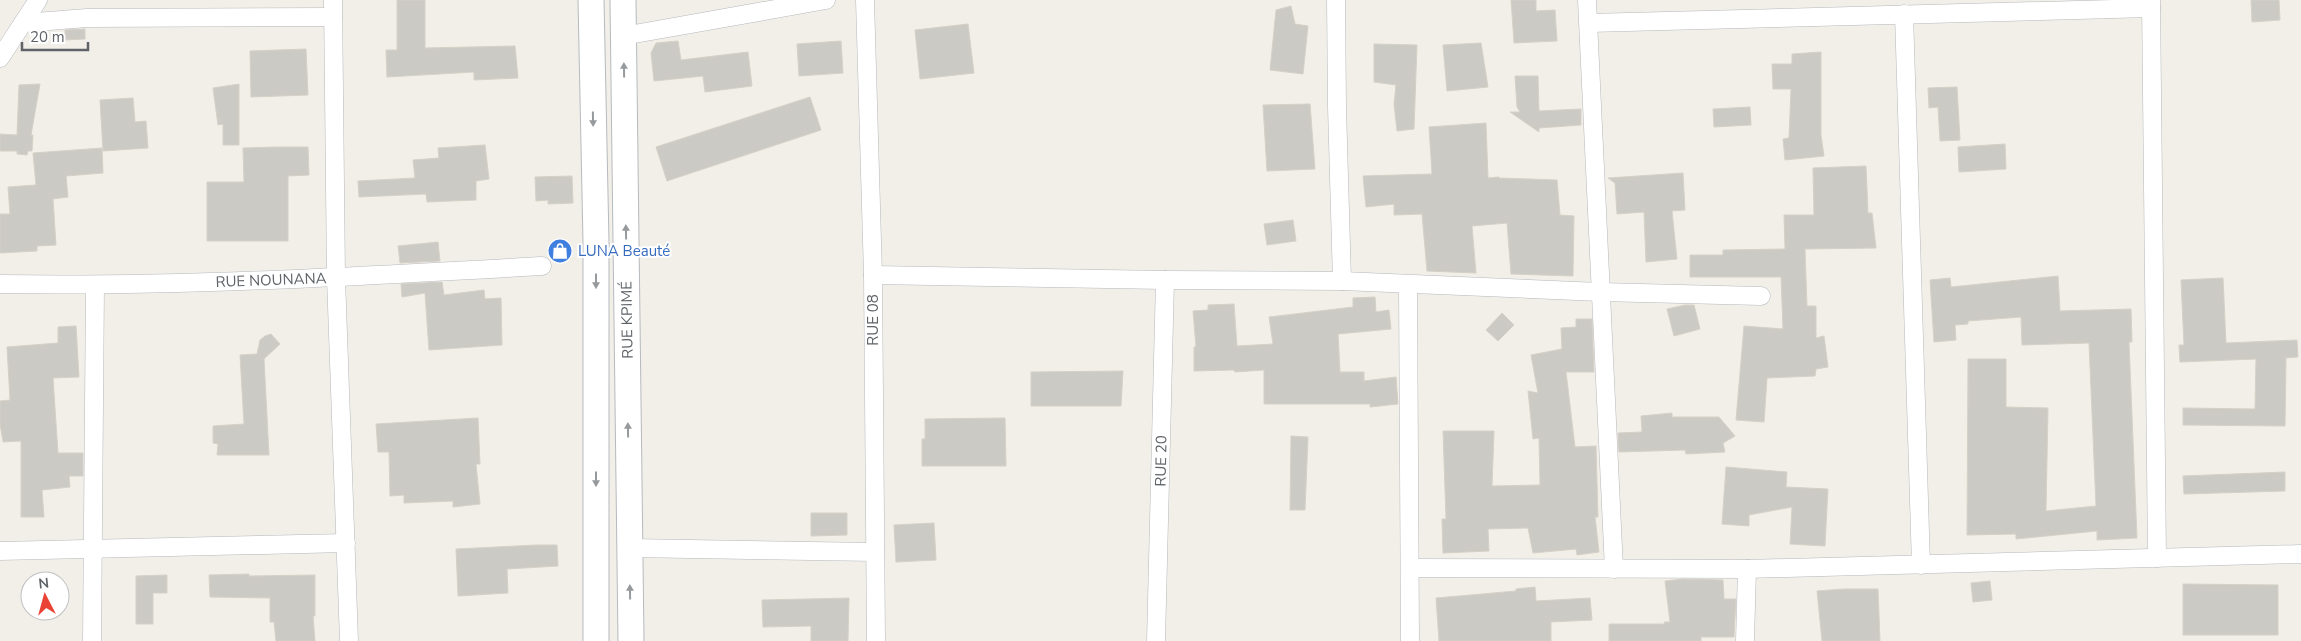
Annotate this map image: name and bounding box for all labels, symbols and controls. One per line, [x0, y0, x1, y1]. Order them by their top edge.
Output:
scale bar [22, 20, 89, 52]
text: 20 m [30, 27, 65, 47]
one-way arrow [620, 62, 628, 78]
one-way arrow [589, 111, 597, 127]
one-way arrow [622, 224, 630, 240]
shop icon: LUNA Beauté [547, 238, 573, 264]
place label: LUNA Beauté [578, 241, 670, 261]
street label: RUE NOUNANA [215, 268, 327, 292]
one-way arrow [592, 273, 600, 289]
street label: RUE KPIMÉ [616, 281, 638, 359]
street label: RUE 08 [863, 294, 883, 346]
one-way arrow [624, 422, 632, 438]
street label: RUE 20 [1151, 435, 1171, 487]
one-way arrow [592, 471, 600, 487]
north arrow [20, 571, 70, 621]
text: N [37, 574, 50, 594]
one-way arrow [626, 584, 634, 600]

